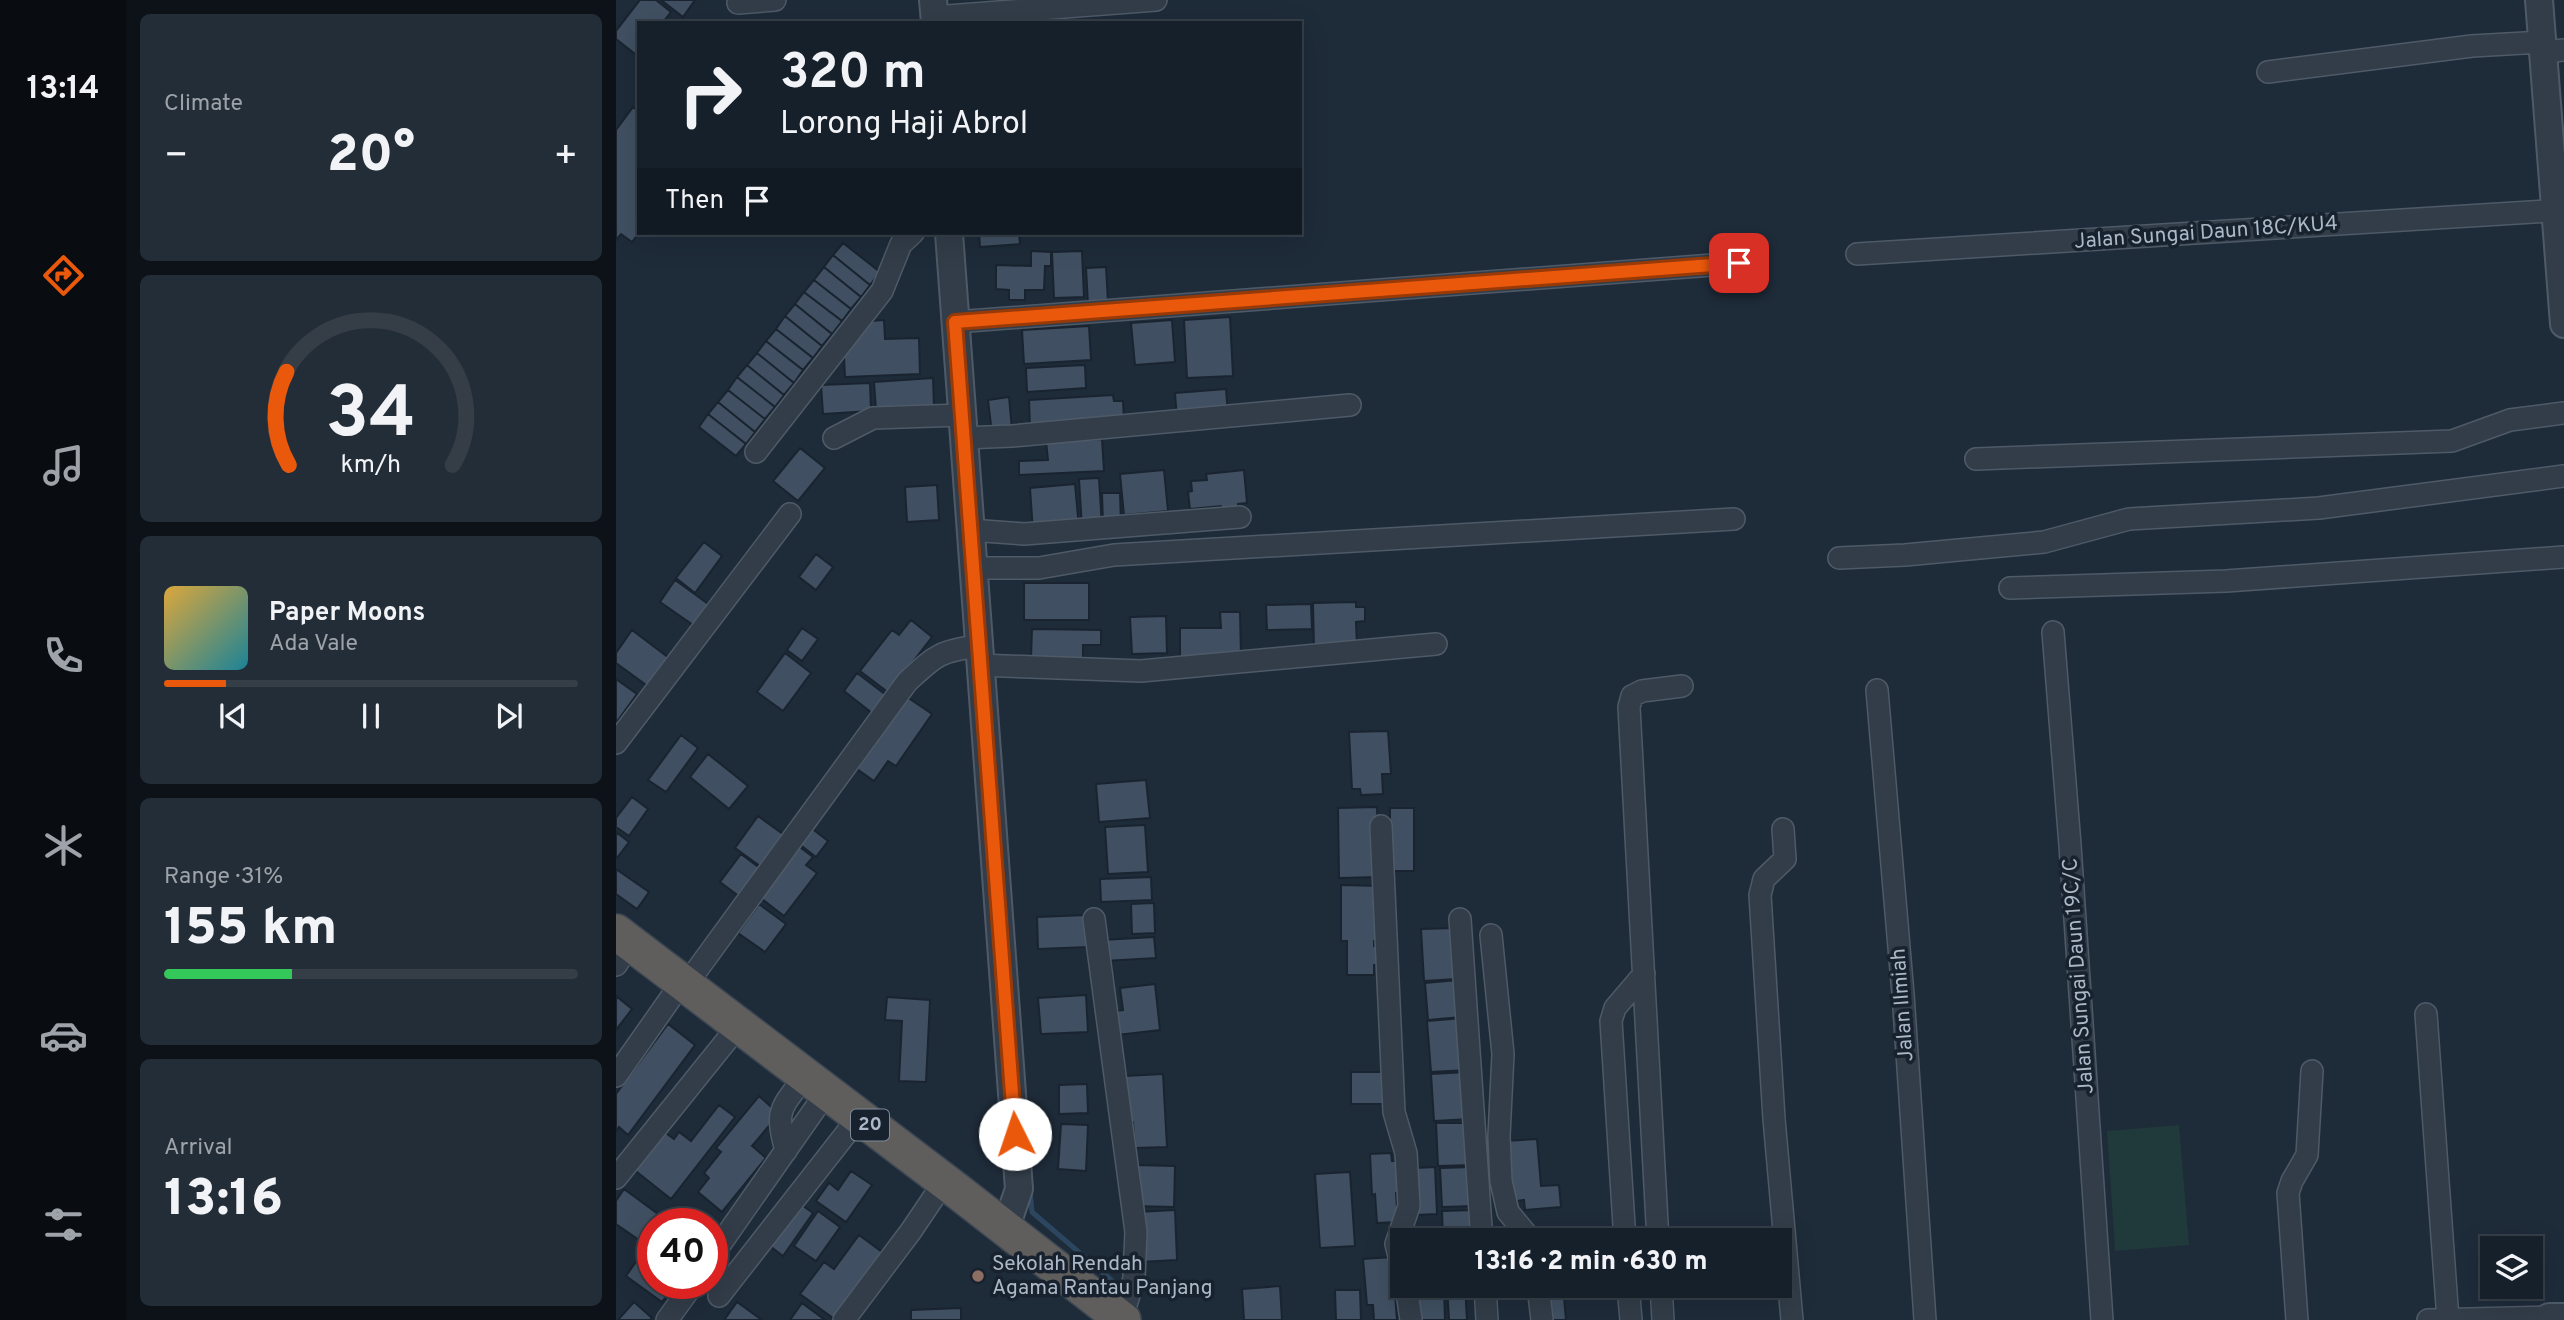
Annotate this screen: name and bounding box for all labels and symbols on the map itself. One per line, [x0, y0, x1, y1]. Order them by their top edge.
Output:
street label: Jalan Sungai Daun 18C/KU4 [2073, 210, 2339, 256]
pin [1709, 233, 1769, 293]
street label: Jalan Sungai Daun 19C/C [2057, 857, 2101, 1095]
street label: Jalan Ilmiah [1886, 947, 1920, 1063]
position arrow [978, 1097, 1052, 1171]
road number: 20 [851, 1110, 889, 1140]
speed limit sign: 40 [637, 1208, 728, 1299]
place label: Sekolah Rendah Agama Rantau Panjang [992, 1251, 1213, 1302]
marker: Sekolah Rendah Agama Rantau Panjang [970, 1268, 986, 1284]

